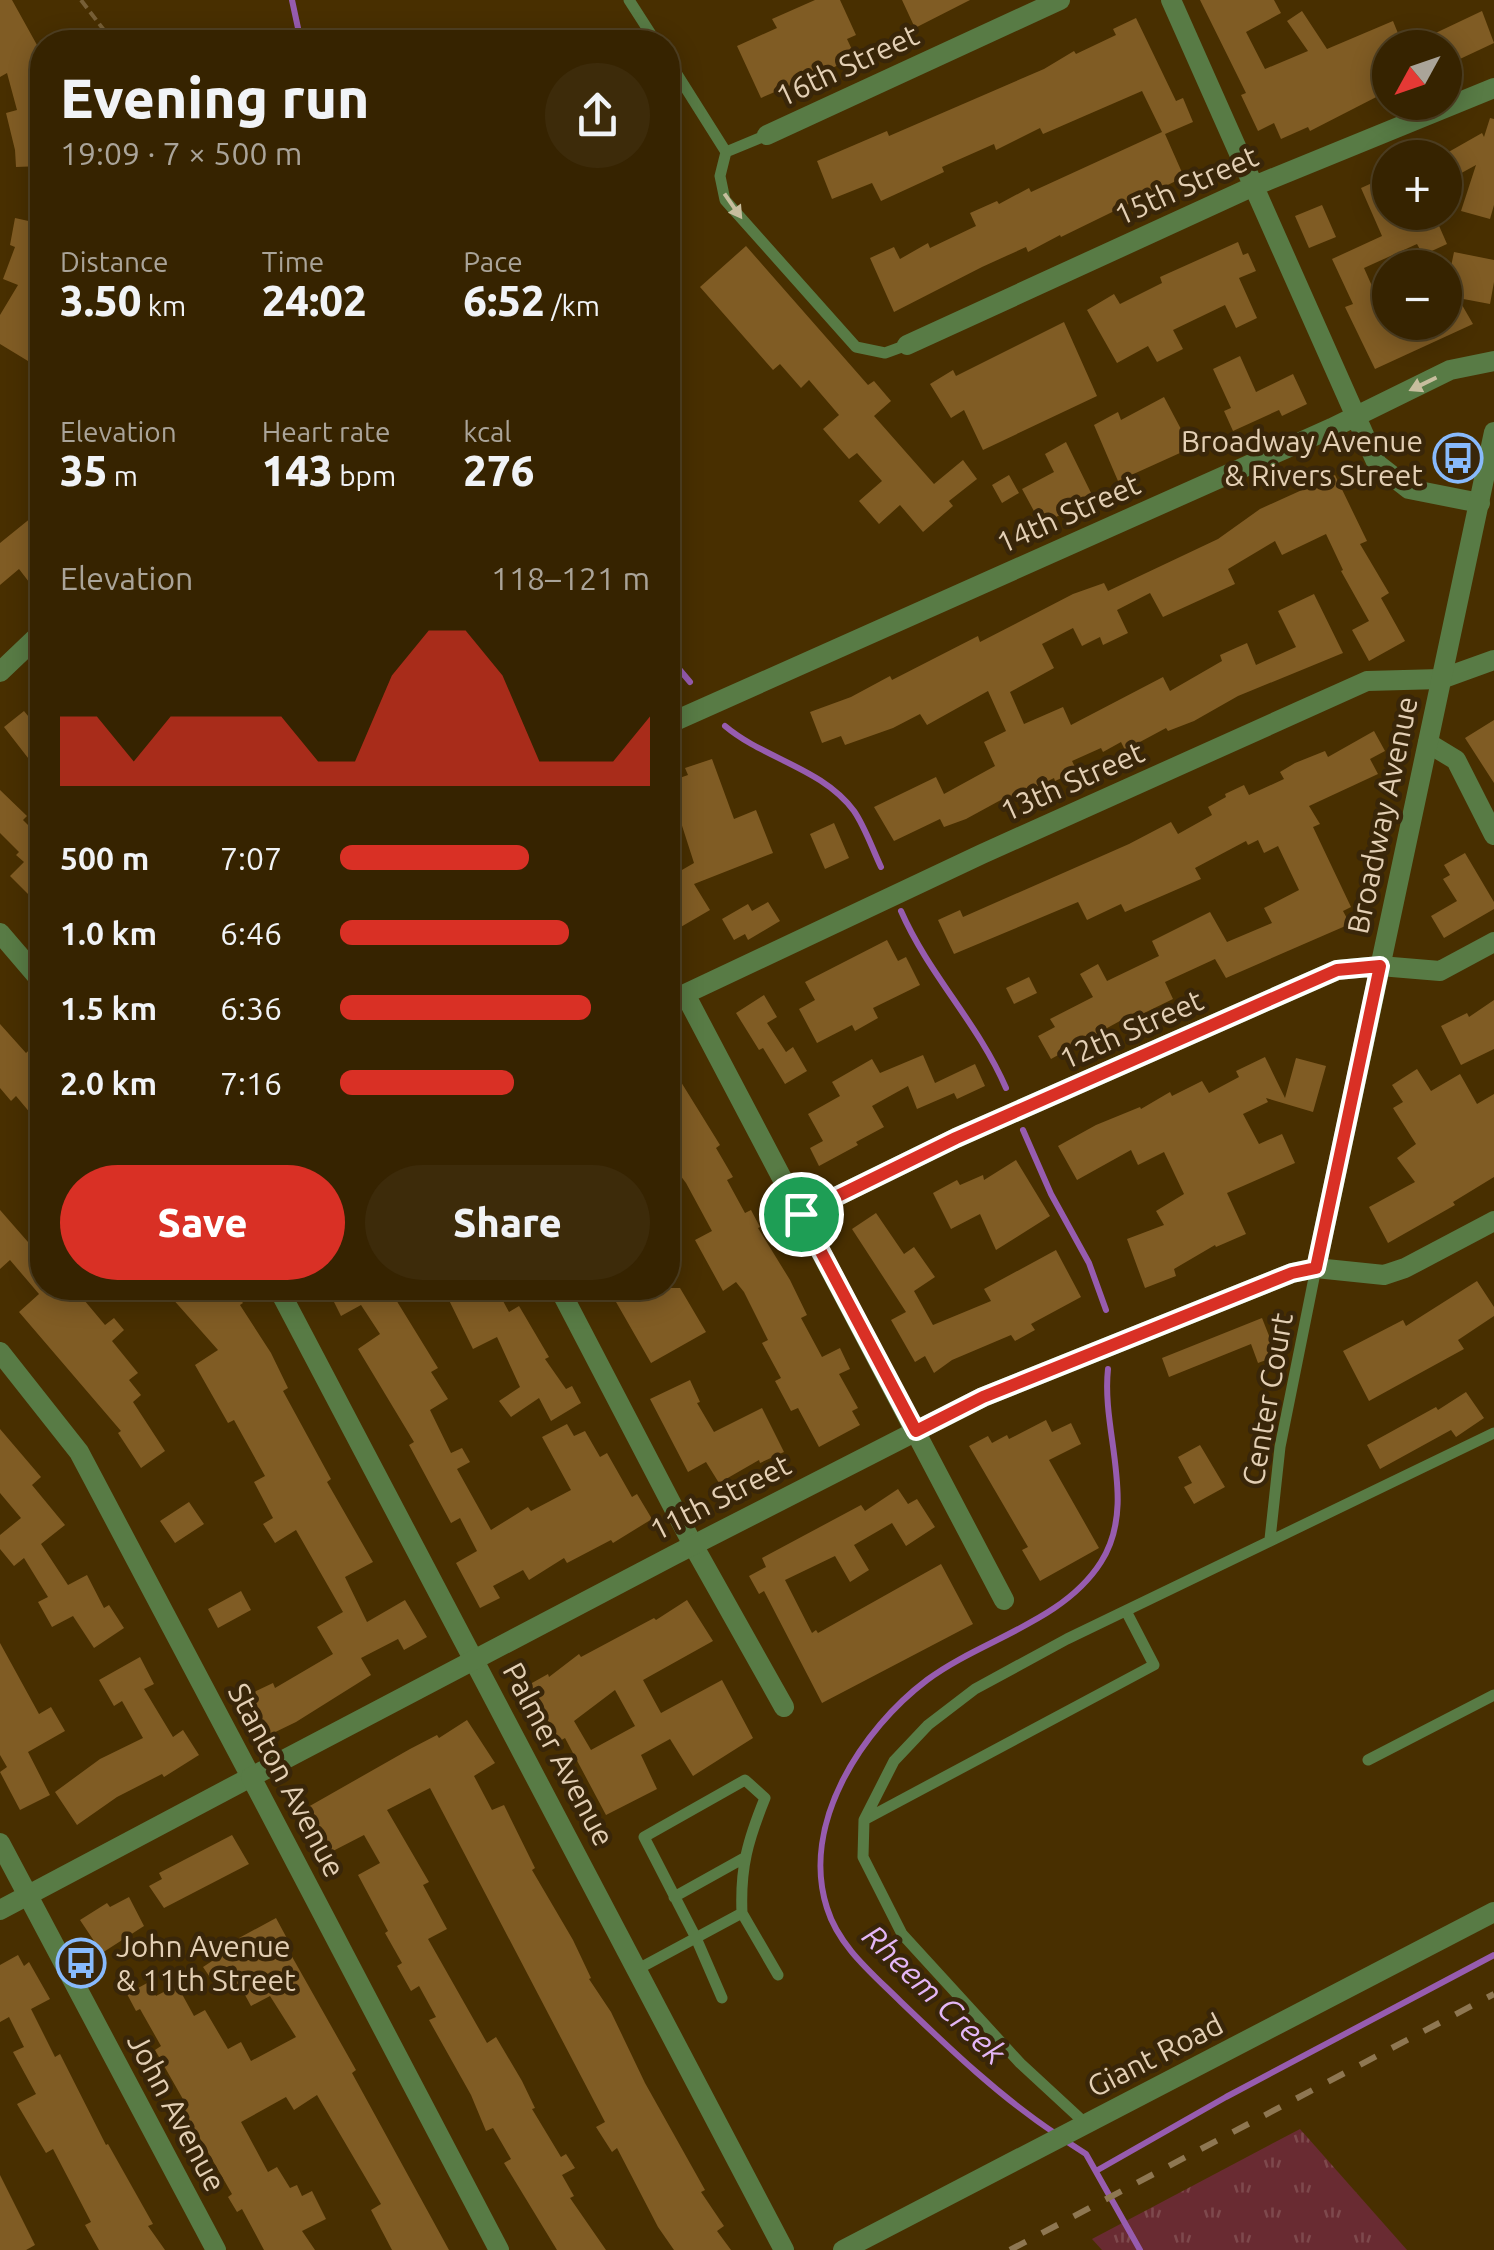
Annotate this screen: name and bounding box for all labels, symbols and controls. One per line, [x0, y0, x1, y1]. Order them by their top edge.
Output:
street label: 16th Street [770, 17, 924, 113]
north arrow [1372, 30, 1462, 120]
map controls [1372, 30, 1462, 340]
button: share [545, 63, 650, 168]
text: Evening run [60, 67, 370, 128]
text: 19:09 · 7 × 500 m [60, 135, 302, 171]
street label: 15th Street [1109, 138, 1263, 232]
button: + [1372, 140, 1462, 230]
one-way arrow [723, 193, 742, 219]
text: Distance [60, 246, 168, 277]
text: Time [262, 246, 324, 277]
text: Pace [463, 246, 523, 277]
button: − [1372, 250, 1462, 340]
text: 3.50 [60, 277, 141, 324]
text: 24:02 [262, 277, 367, 324]
text: 6:52 [463, 277, 545, 324]
text: km [141, 290, 186, 321]
text: /km [545, 290, 600, 321]
one-way arrow [1408, 375, 1437, 392]
text: Elevation [60, 416, 177, 447]
text: Heart rate [262, 416, 390, 447]
text: kcal [463, 416, 512, 447]
place label: Broadway Avenue & Rivers Street [1181, 424, 1423, 492]
bus stop icon: Broadway Avenue & Rivers Street [1432, 432, 1484, 484]
text: 35 [60, 447, 107, 494]
text: 143 [262, 447, 333, 494]
text: 276 [463, 447, 534, 494]
text: m [107, 460, 138, 491]
text: bpm [333, 460, 396, 491]
street label: 14th Street [991, 466, 1145, 560]
text: Elevation [60, 560, 193, 596]
text: 118–121 m [491, 560, 650, 596]
street label: Broadway Avenue [1340, 693, 1424, 937]
street label: 13th Street [995, 734, 1149, 828]
text: 500 m [60, 840, 149, 876]
text: 7:07 [220, 840, 282, 876]
text: 1.0 km [60, 915, 157, 951]
text: 6:46 [220, 915, 282, 951]
street label: 12th Street [1054, 982, 1208, 1076]
text: 1.5 km [60, 990, 157, 1026]
text: 6:36 [220, 990, 282, 1026]
text: 2.0 km [60, 1065, 157, 1101]
text: 7:16 [220, 1065, 282, 1101]
button: Save [60, 1165, 345, 1280]
button: Share [365, 1165, 650, 1280]
pin [759, 1172, 844, 1257]
icon: arrive [774, 1187, 829, 1242]
street label: Center Court [1235, 1310, 1299, 1488]
street label: 11th Street [644, 1447, 796, 1547]
street label: Palmer Avenue [496, 1657, 622, 1851]
street label: Stanton Avenue [222, 1677, 352, 1883]
water label: Rheem Creek [856, 1917, 1014, 2071]
place label: John Avenue & 11th Street [116, 1929, 296, 1997]
bus stop icon: John Avenue & 11th Street [55, 1937, 107, 1989]
street label: Giant Road [1082, 2006, 1228, 2104]
street label: John Avenue [121, 2027, 233, 2197]

